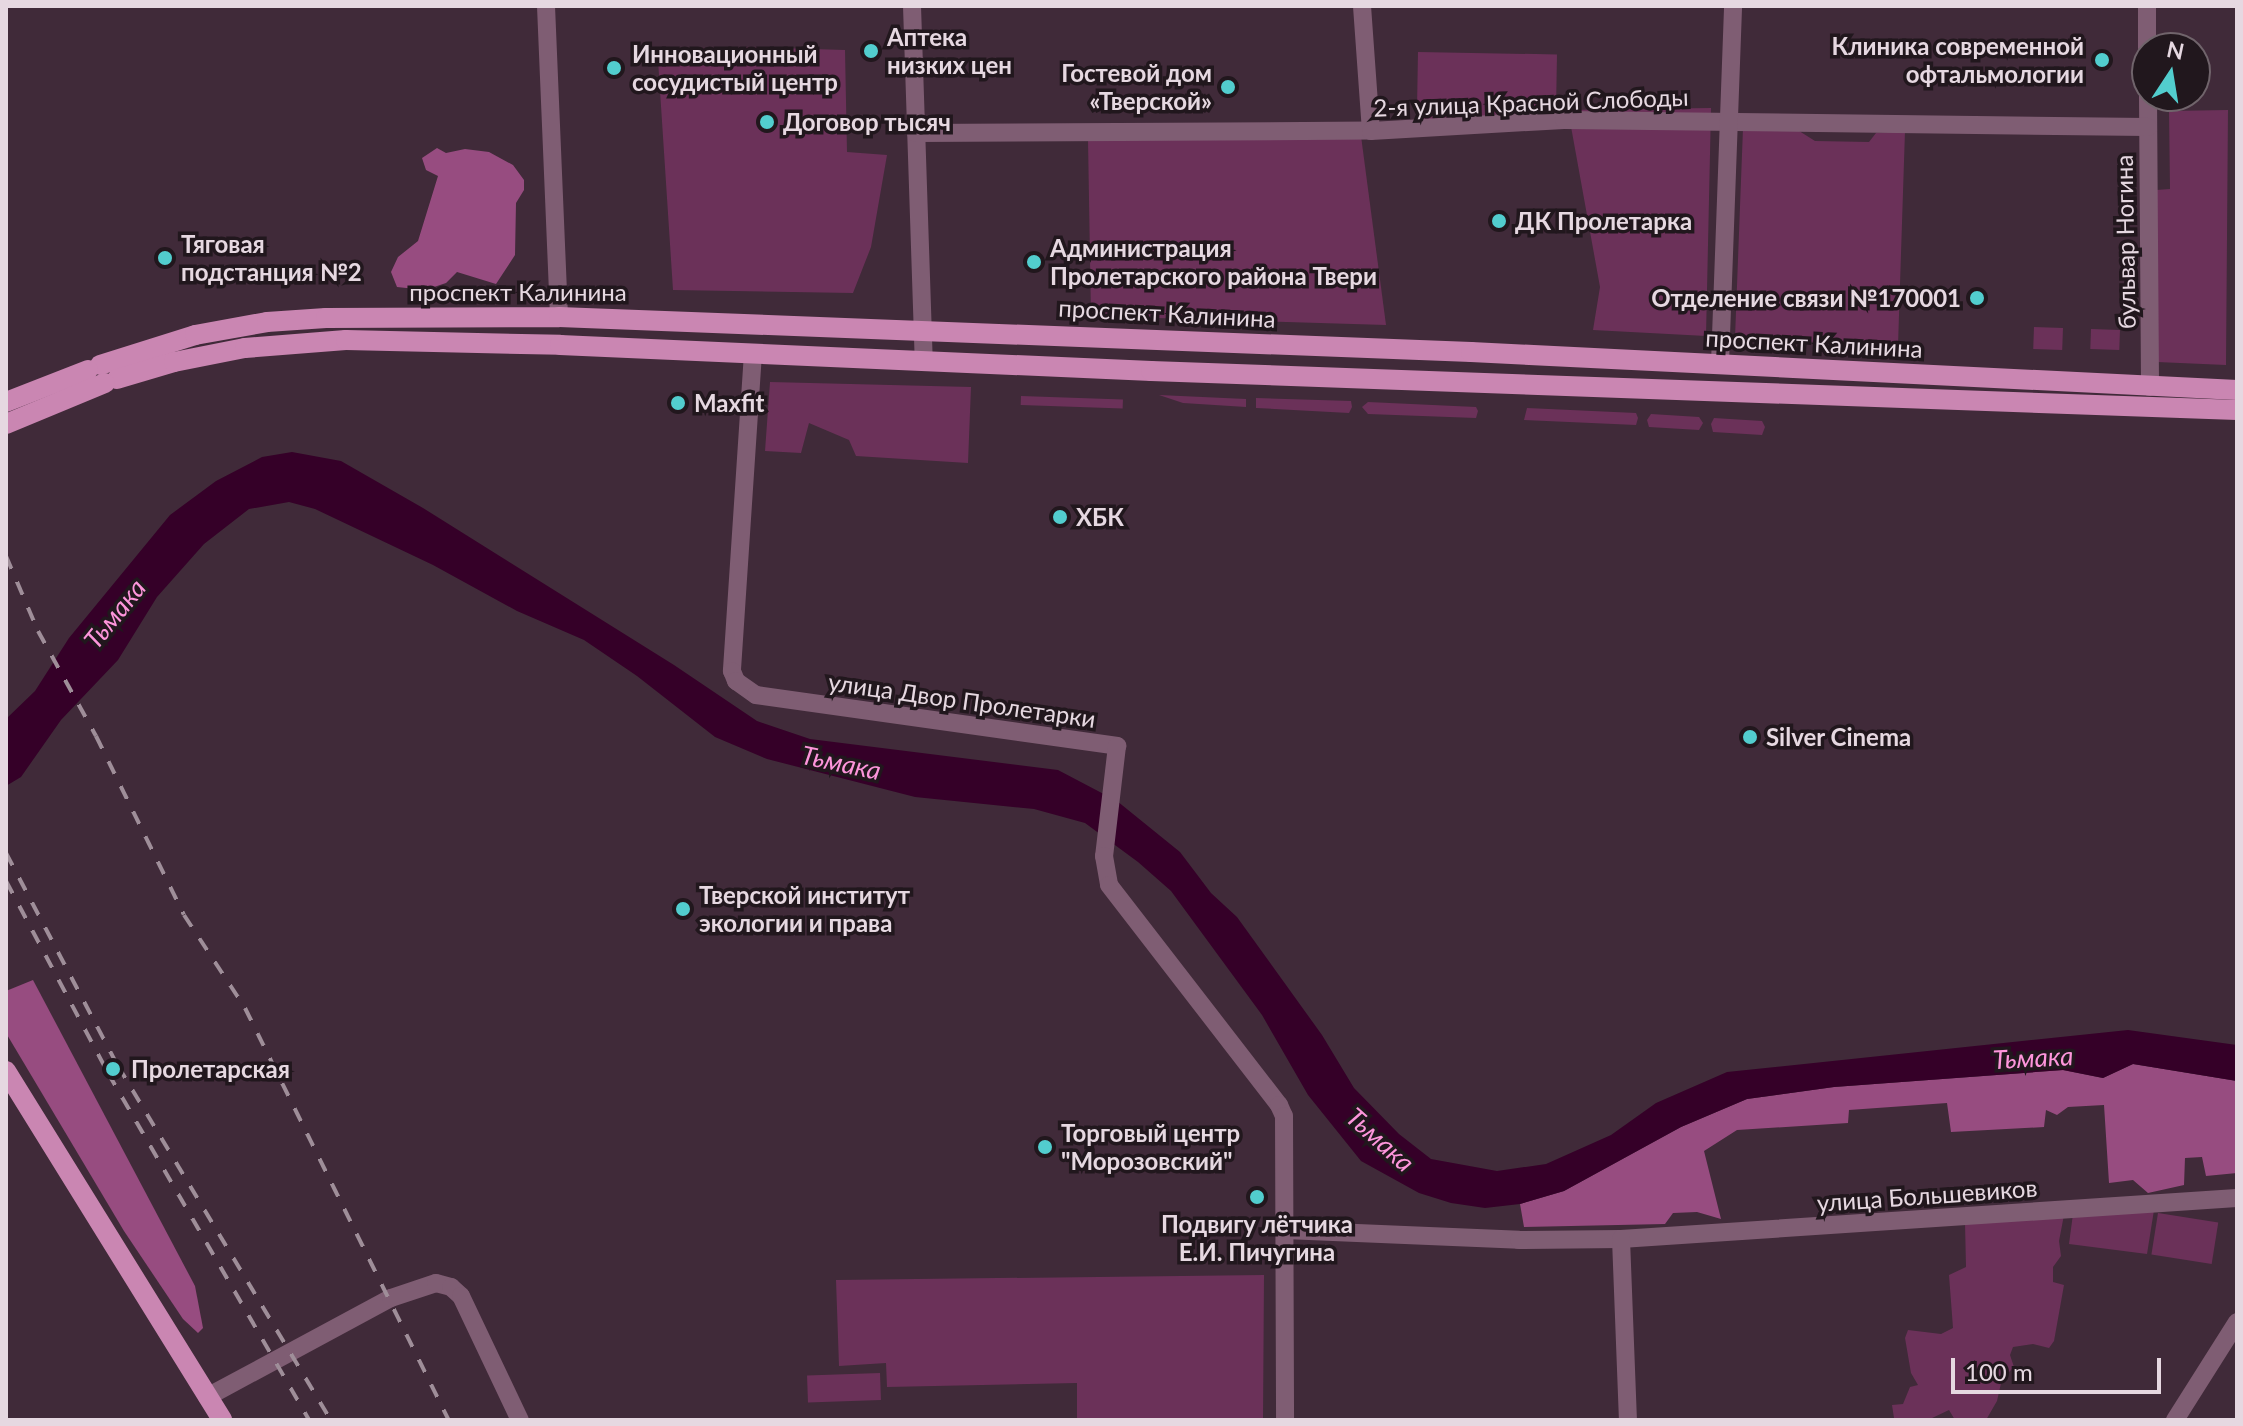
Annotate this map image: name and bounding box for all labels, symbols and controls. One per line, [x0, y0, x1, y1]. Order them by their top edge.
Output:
place label: Аптека низких цен [887, 23, 1012, 79]
place label: Клиника современной офтальмологии [1831, 32, 2084, 88]
north arrow [2131, 32, 2211, 112]
text: N [2165, 35, 2187, 65]
place label: Инновационный сосудистый центр [632, 40, 838, 96]
marker: Аптека низких цен [862, 42, 880, 60]
marker: Клиника современной офтальмологии [2091, 49, 2113, 71]
marker: Инновационный сосудистый центр [603, 57, 625, 79]
place label: Гостевой дом «Тверской» [1061, 59, 1212, 115]
marker: Гостевой дом «Тверской» [1219, 78, 1237, 96]
street label: 2-я улица Красной Слободы [1373, 82, 1689, 122]
place label: Договор тысяч [783, 108, 951, 136]
marker: Договор тысяч [758, 113, 776, 131]
street label: бульвар Ногина [2109, 154, 2141, 330]
place label: ДК Пролетарка [1515, 207, 1692, 235]
marker: ДК Пролетарка [1490, 212, 1508, 230]
place label: Тяговая подстанция №2 [181, 230, 362, 286]
place label: Администрация Пролетарского района Твери [1050, 234, 1377, 290]
marker: Тяговая подстанция №2 [156, 249, 174, 267]
marker: Администрация Пролетарского района Твери [1025, 253, 1043, 271]
street label: проспект Калинина [409, 278, 627, 306]
place label: Отделение связи №170001 [1651, 284, 1961, 312]
marker: Отделение связи №170001 [1968, 289, 1986, 307]
street label: проспект Калинина [1058, 293, 1276, 333]
street label: проспект Калинина [1705, 323, 1923, 363]
place label: Maxfit [694, 389, 764, 417]
marker: Maxfit [669, 394, 687, 412]
place label: ХБК [1076, 503, 1124, 531]
marker: ХБК [1051, 508, 1069, 526]
water label: Тьмака [78, 573, 152, 655]
street label: улица Двор Пролетарки [826, 667, 1098, 733]
place label: Silver Cinema [1766, 723, 1912, 751]
marker: Silver Cinema [1741, 728, 1759, 746]
water label: Тьмака [798, 739, 884, 787]
place label: Тверской институт экологии и права [699, 881, 910, 937]
marker: Тверской институт экологии и права [674, 900, 692, 918]
water label: Тьмака [1992, 1040, 2074, 1076]
place label: Пролетарская [131, 1055, 290, 1083]
marker: Пролетарская [102, 1058, 124, 1080]
water label: Тьмака [1340, 1101, 1420, 1179]
place label: Торговый центр "Морозовский" [1061, 1119, 1240, 1175]
marker: Торговый центр "Морозовский" [1036, 1138, 1054, 1156]
street label: улица Большевиков [1816, 1173, 2038, 1217]
marker: Подвигу лётчика Е.И. Пичугина [1248, 1188, 1266, 1206]
place label: Подвигу лётчика Е.И. Пичугина [1161, 1210, 1353, 1266]
scale bar [1955, 1342, 2165, 1392]
text: 100 m [1965, 1357, 2033, 1386]

